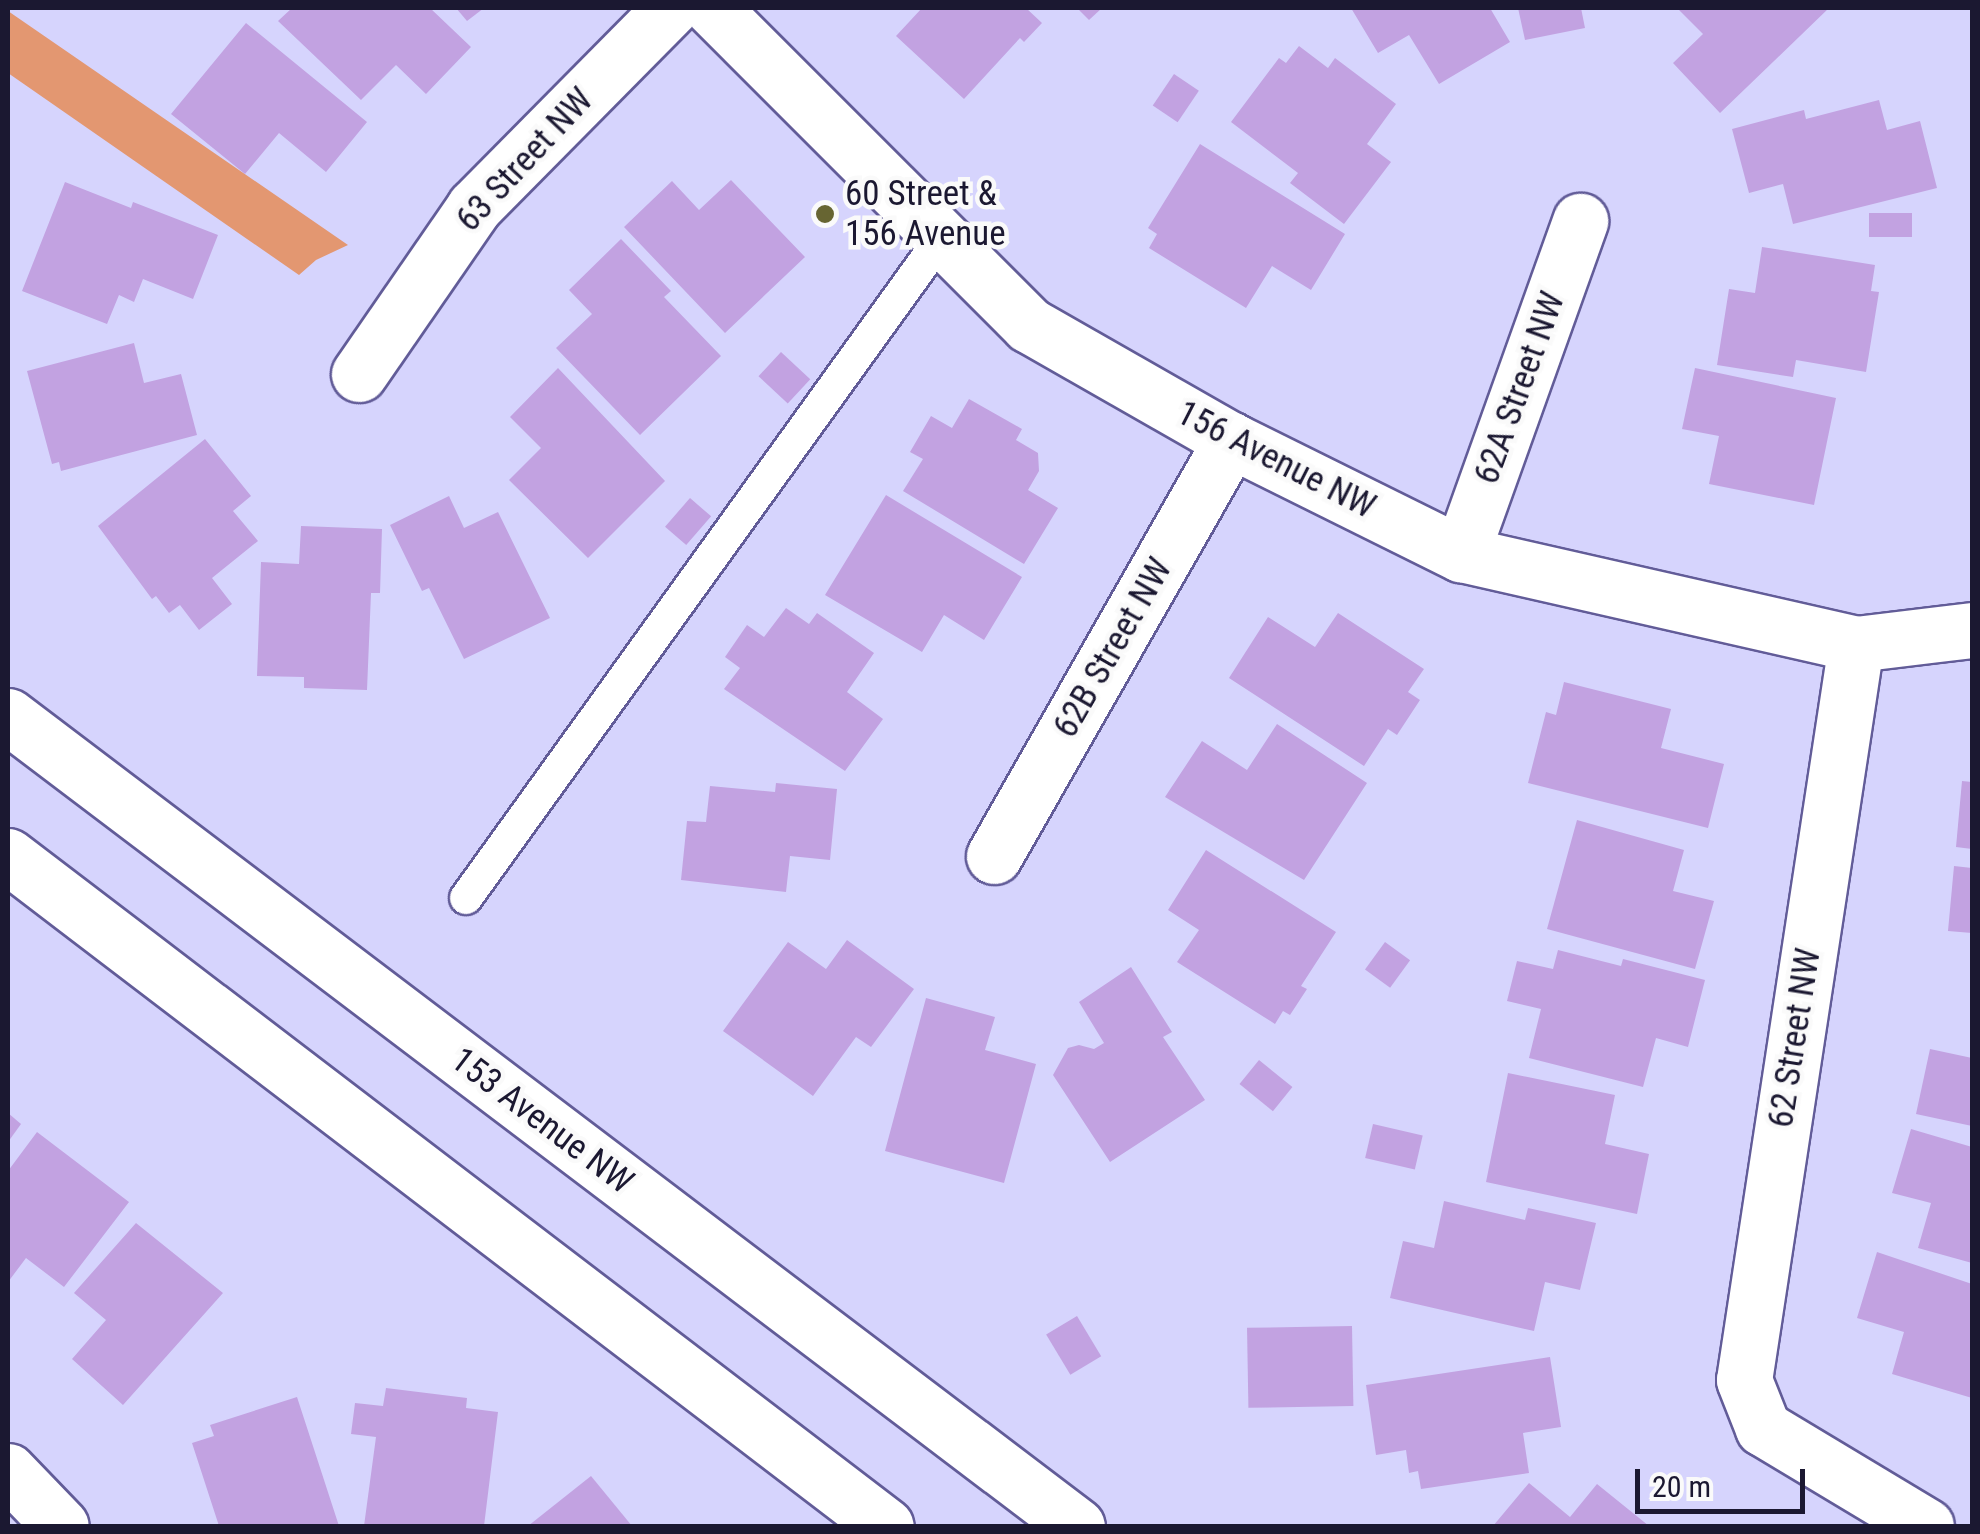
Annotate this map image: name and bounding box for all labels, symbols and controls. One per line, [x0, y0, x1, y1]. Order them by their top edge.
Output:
street label: 63 Street NW [448, 79, 602, 241]
place label: 60 Street & 156 Avenue [845, 173, 1006, 255]
marker: 60 Street & 156 Avenue [814, 203, 836, 225]
street label: 62A Street NW [1466, 286, 1574, 490]
street label: 156 Avenue NW [1170, 392, 1382, 528]
street label: 62B Street NW [1045, 551, 1181, 745]
street label: 62 Street NW [1760, 945, 1830, 1131]
street label: 153 Avenue NW [443, 1039, 641, 1203]
scale bar [1640, 1449, 1810, 1511]
text: 20 m [1652, 1469, 1711, 1504]

